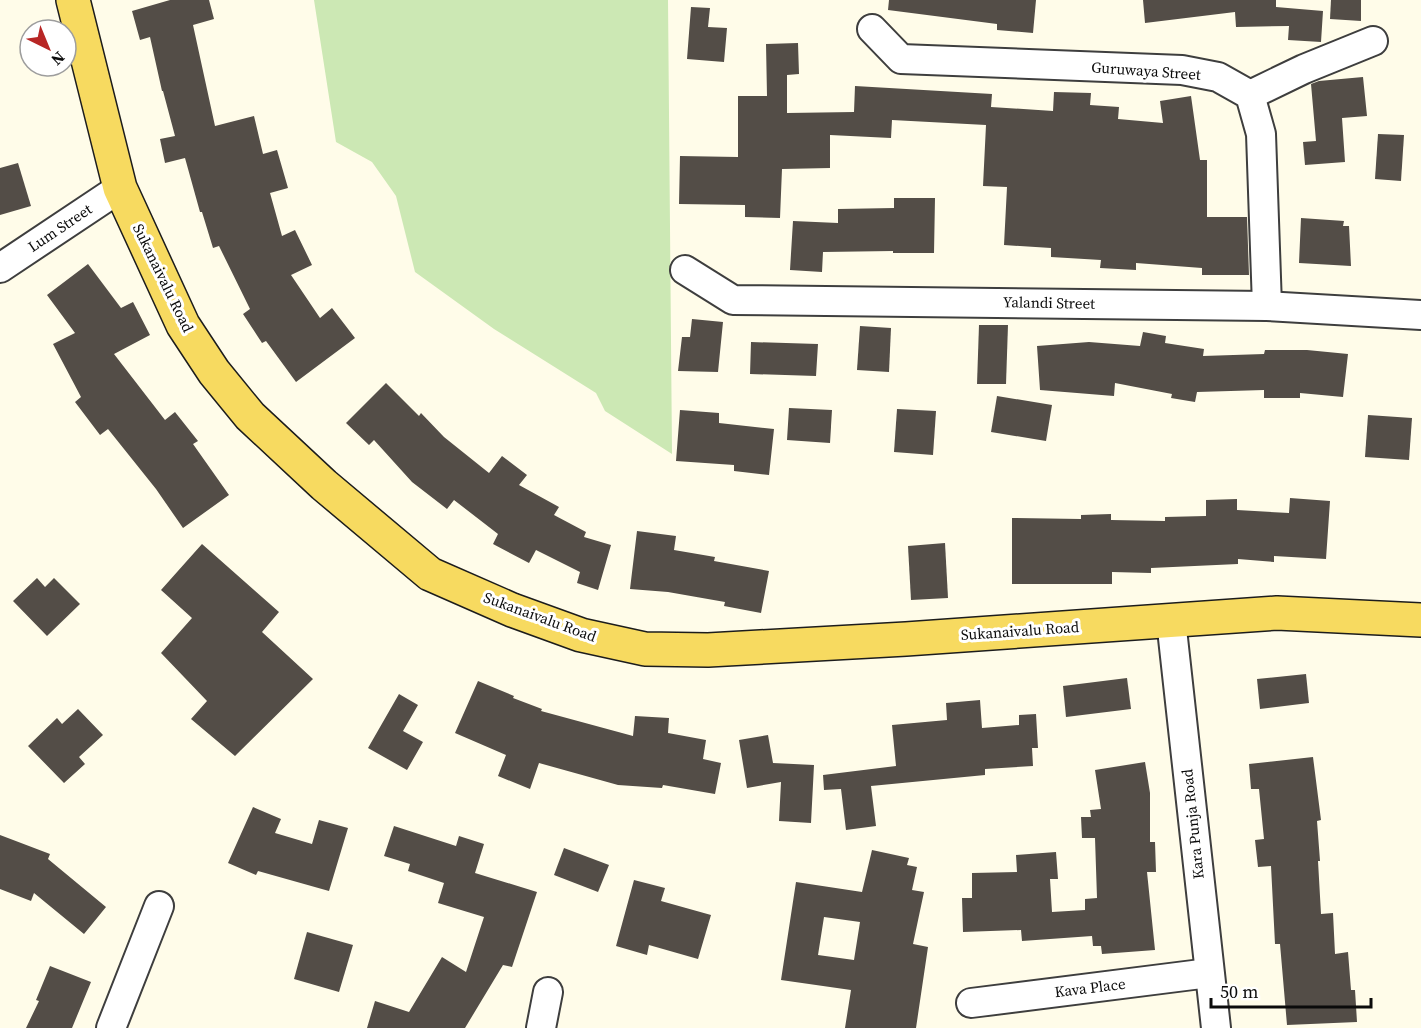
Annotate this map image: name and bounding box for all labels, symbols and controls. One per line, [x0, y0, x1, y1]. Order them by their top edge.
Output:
north arrow [18, 18, 78, 78]
text: N [46, 47, 70, 71]
street label: Guruwaya Street [1091, 56, 1202, 85]
street label: Lum Street [24, 198, 96, 257]
street label: Sukanaivalu Road [128, 220, 199, 336]
street label: Yalandi Street [1003, 291, 1095, 314]
street label: Sukanaivalu Road [481, 586, 600, 647]
street label: Sukanaivalu Road [960, 616, 1080, 645]
street label: Kara Punja Road [1176, 767, 1209, 880]
scale bar [1211, 971, 1372, 1009]
street label: Kava Place [1053, 973, 1127, 1002]
text: 50 m [1220, 979, 1258, 1004]

